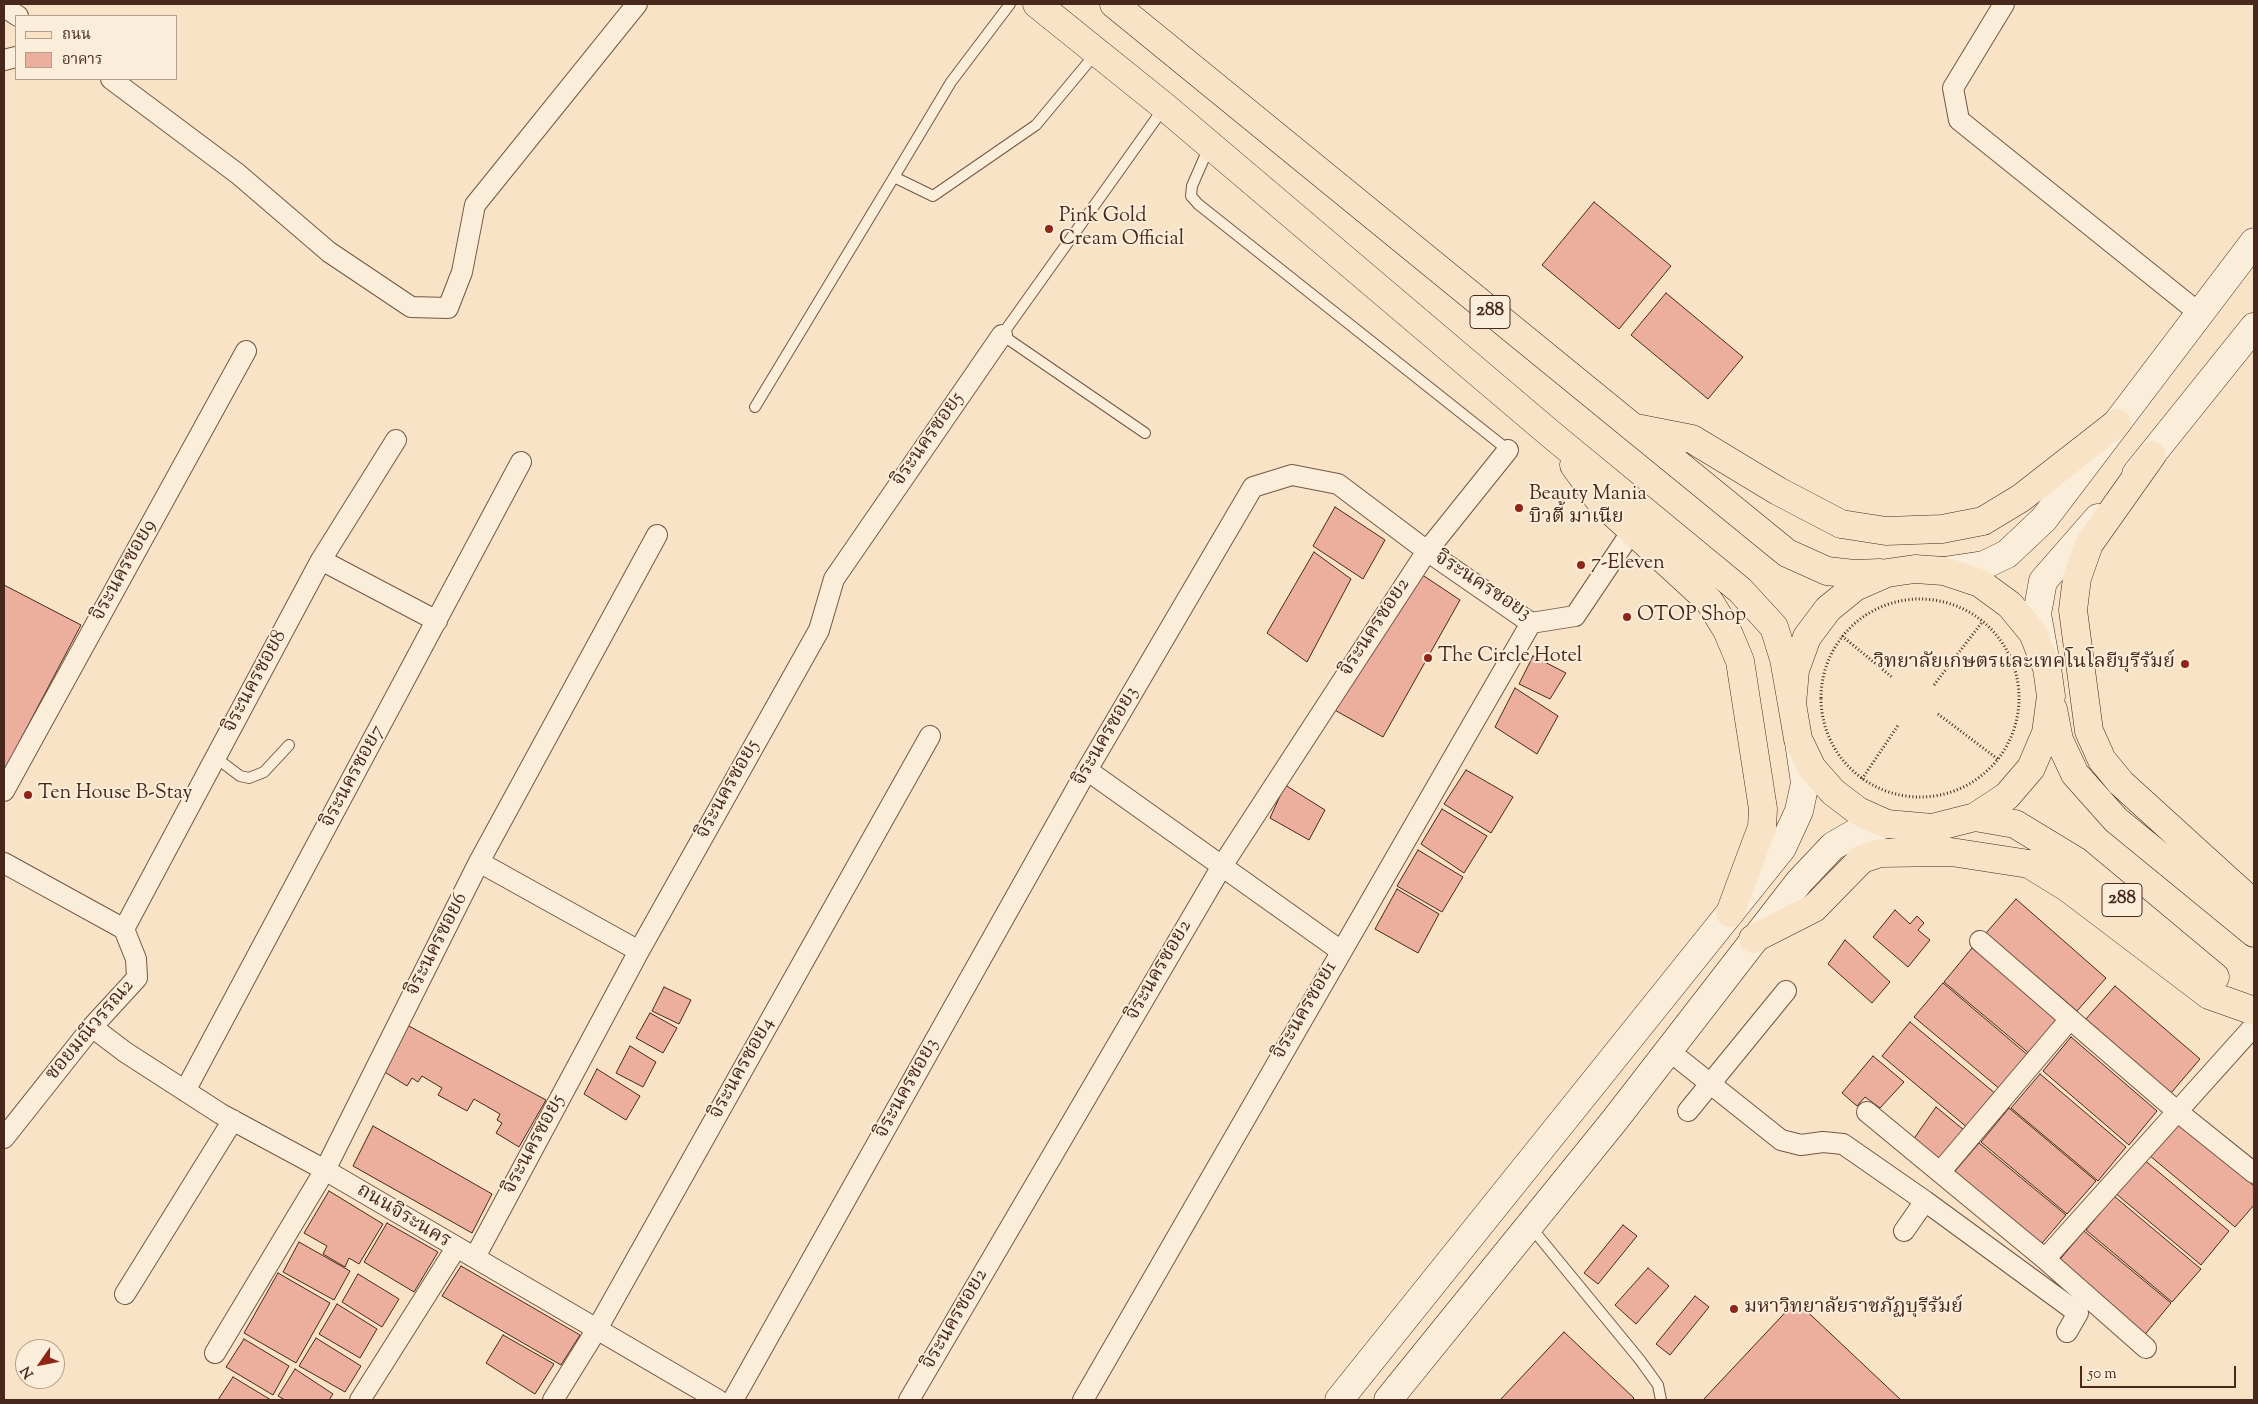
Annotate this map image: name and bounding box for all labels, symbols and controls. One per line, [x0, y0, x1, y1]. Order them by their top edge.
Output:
legend [15, 15, 178, 80]
text: ถนน [62, 25, 91, 46]
text: อาคาร [62, 50, 102, 71]
place label: Pink Gold Cream Official [1059, 206, 1184, 253]
marker: Pink Gold Cream Official [1043, 223, 1055, 235]
road number: 288 [1470, 296, 1510, 328]
street label: จิระนครซอย5 [888, 388, 970, 492]
place label: Beauty Mania บิวตี้ มาเนีย [1529, 484, 1647, 531]
marker: Beauty Mania บิวตี้ มาเนีย [1513, 502, 1525, 514]
street label: จิระนครซอย9 [87, 516, 163, 626]
street label: จิระนครซอย3 [1429, 547, 1535, 627]
place label: 7-Eleven [1591, 553, 1665, 577]
marker: 7-Eleven [1575, 559, 1587, 571]
street label: จิระนครซอย2 [1335, 575, 1417, 681]
place label: OTOP Shop [1637, 605, 1746, 629]
marker: OTOP Shop [1621, 611, 1633, 623]
street label: จิระนครซอย8 [219, 627, 293, 737]
place label: The Circle Hotel [1438, 646, 1582, 670]
marker: The Circle Hotel [1422, 652, 1434, 664]
place label: วิทยาลัยเกษตรและเทคโนโลยีบุรีรัมย์ [1874, 652, 2175, 676]
marker: วิทยาลัยเกษตรและเทคโนโลยีบุรีรัมย์ [2179, 658, 2191, 670]
street label: จิระนครซอย3 [1069, 683, 1145, 791]
street label: จิระนครซอย7 [317, 722, 391, 832]
street label: จิระนครซอย5 [692, 736, 766, 844]
place label: Ten House B-Stay [38, 783, 192, 807]
marker: Ten House B-Stay [22, 789, 34, 801]
road number: 288 [2102, 884, 2142, 916]
street label: จิระนครซอย6 [402, 889, 474, 1001]
street label: จิระนครซอย2 [1122, 917, 1198, 1025]
street label: จิระนครซอย1 [1268, 958, 1344, 1064]
street label: ซอยมณีวรรณ2 [42, 975, 140, 1087]
street label: จิระนครซอย4 [705, 1014, 781, 1124]
street label: จิระนครซอย3 [871, 1035, 945, 1143]
street label: จิระนครซอย5 [499, 1091, 571, 1199]
street label: ถนนจิระนคร [352, 1180, 454, 1254]
street label: จิระนครซอย2 [918, 1266, 994, 1374]
place label: มหาวิทยาลัยราชภัฏบุรีรัมย์ [1744, 1297, 1963, 1321]
marker: มหาวิทยาลัยราชภัฏบุรีรัมย์ [1728, 1303, 1740, 1315]
north arrow [15, 1339, 65, 1389]
scale bar [2083, 1356, 2239, 1388]
text: N [17, 1361, 40, 1382]
text: 50 m [2088, 1364, 2117, 1385]

